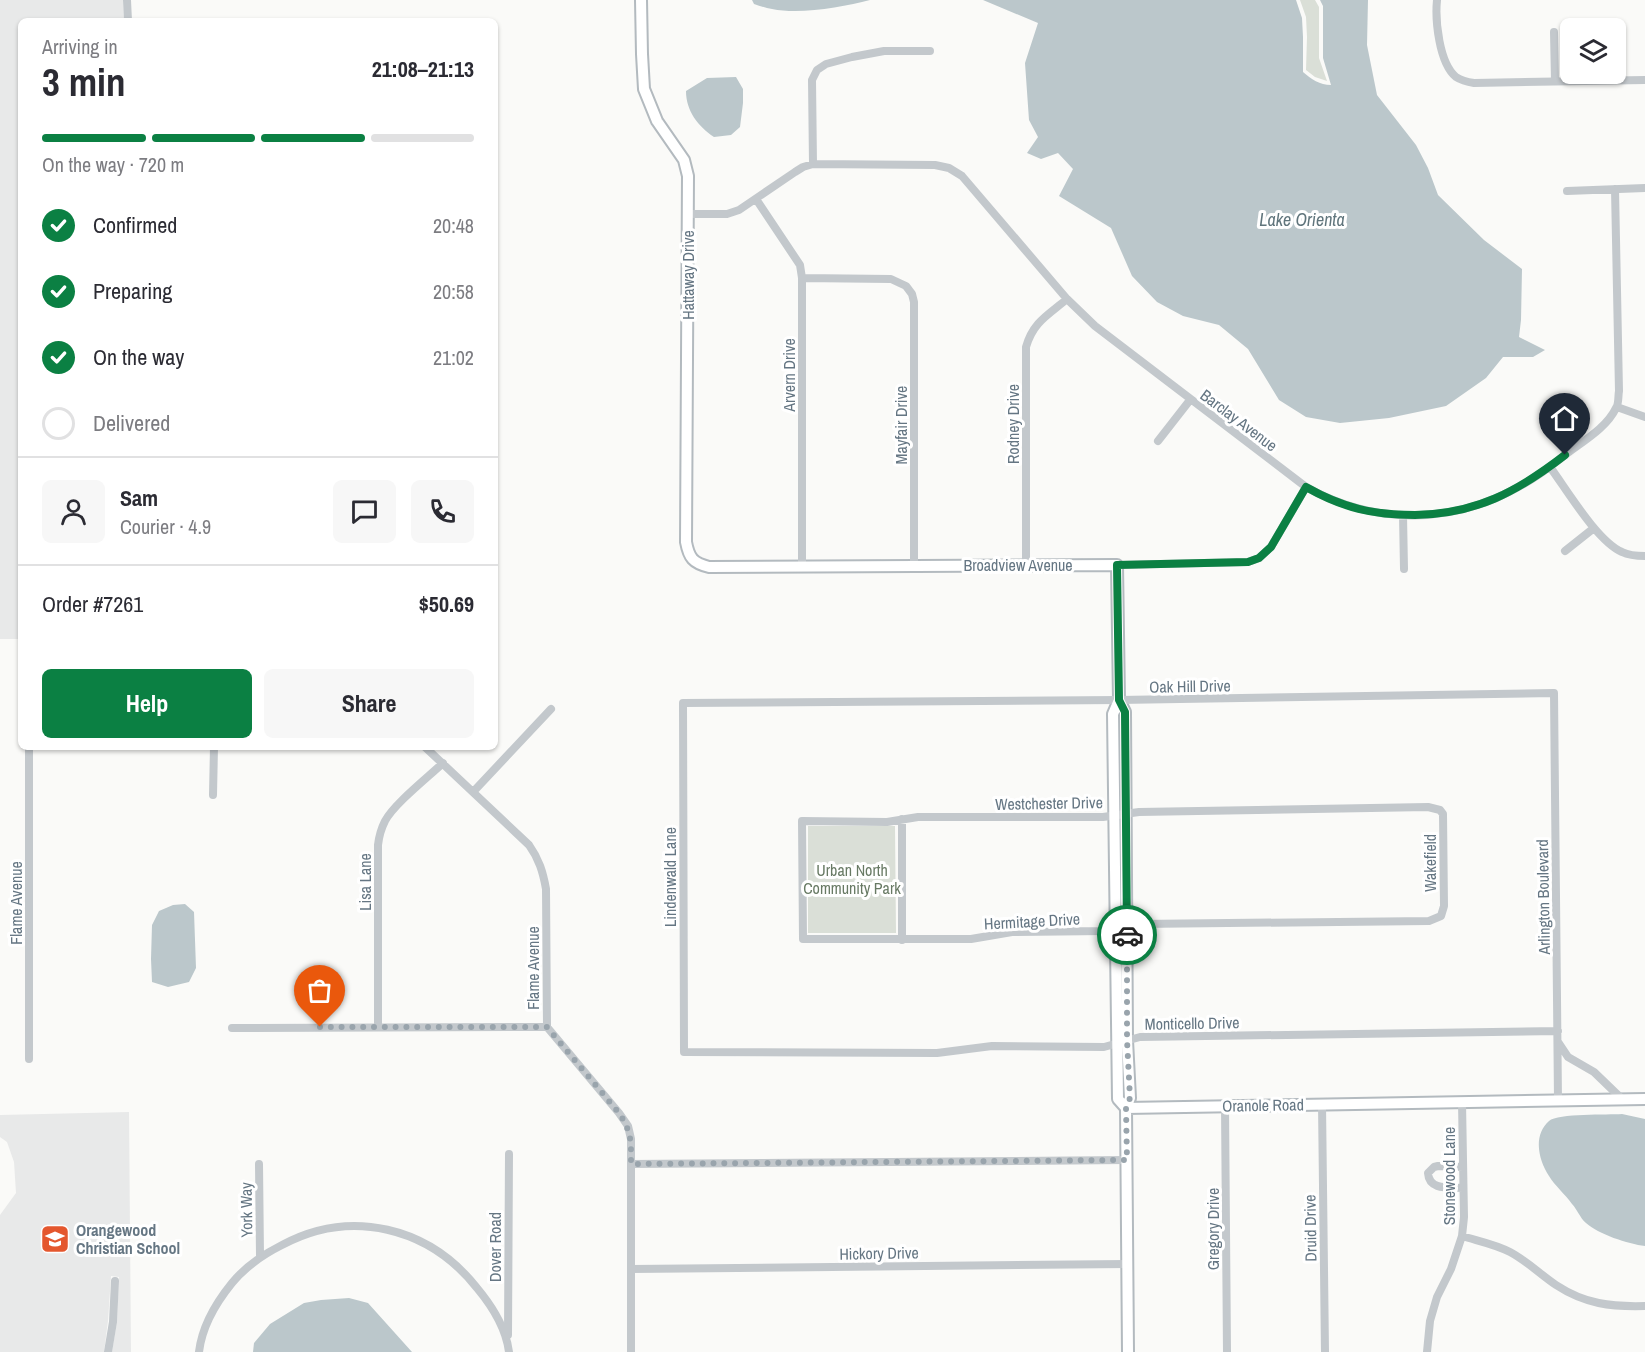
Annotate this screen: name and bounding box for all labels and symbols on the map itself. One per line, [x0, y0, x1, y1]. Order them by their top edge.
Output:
water label: Lake Orienta [1259, 207, 1345, 232]
street label: Hattaway Drive [677, 230, 699, 320]
street label: Arvern Drive [778, 338, 800, 413]
street label: Rodney Drive [1002, 384, 1024, 464]
street label: Barclay Avenue [1196, 384, 1282, 456]
street label: Mayfair Drive [890, 386, 912, 464]
pin [1539, 393, 1590, 455]
street label: Broadview Avenue [963, 554, 1073, 576]
street label: Oak Hill Drive [1149, 674, 1231, 698]
street label: Westchester Drive [995, 791, 1103, 815]
street label: Lindenwald Lane [659, 827, 681, 927]
street label: Wakefield [1419, 834, 1441, 892]
street label: Arlington Boulevard [1531, 839, 1555, 956]
street label: Lisa Lane [354, 853, 376, 911]
park label: Urban North Community Park [803, 859, 901, 899]
street label: Flame Avenue [5, 861, 27, 945]
courier [1097, 905, 1157, 965]
street label: Hermitage Drive [983, 907, 1081, 935]
street label: Flame Avenue [522, 926, 544, 1010]
pin [294, 965, 345, 1027]
street label: Monticello Drive [1144, 1011, 1240, 1035]
street label: Oranole Road [1222, 1093, 1304, 1117]
street label: Stonewood Lane [1438, 1127, 1460, 1225]
street label: York Way [235, 1182, 257, 1238]
street label: Gregory Drive [1202, 1188, 1224, 1270]
street label: Druid Drive [1298, 1194, 1322, 1262]
street label: Dover Road [484, 1212, 506, 1282]
place label: Orangewood Christian School [76, 1219, 180, 1259]
school or university icon: Orangewood Christian School [39, 1223, 71, 1255]
street label: Hickory Drive [839, 1241, 919, 1265]

